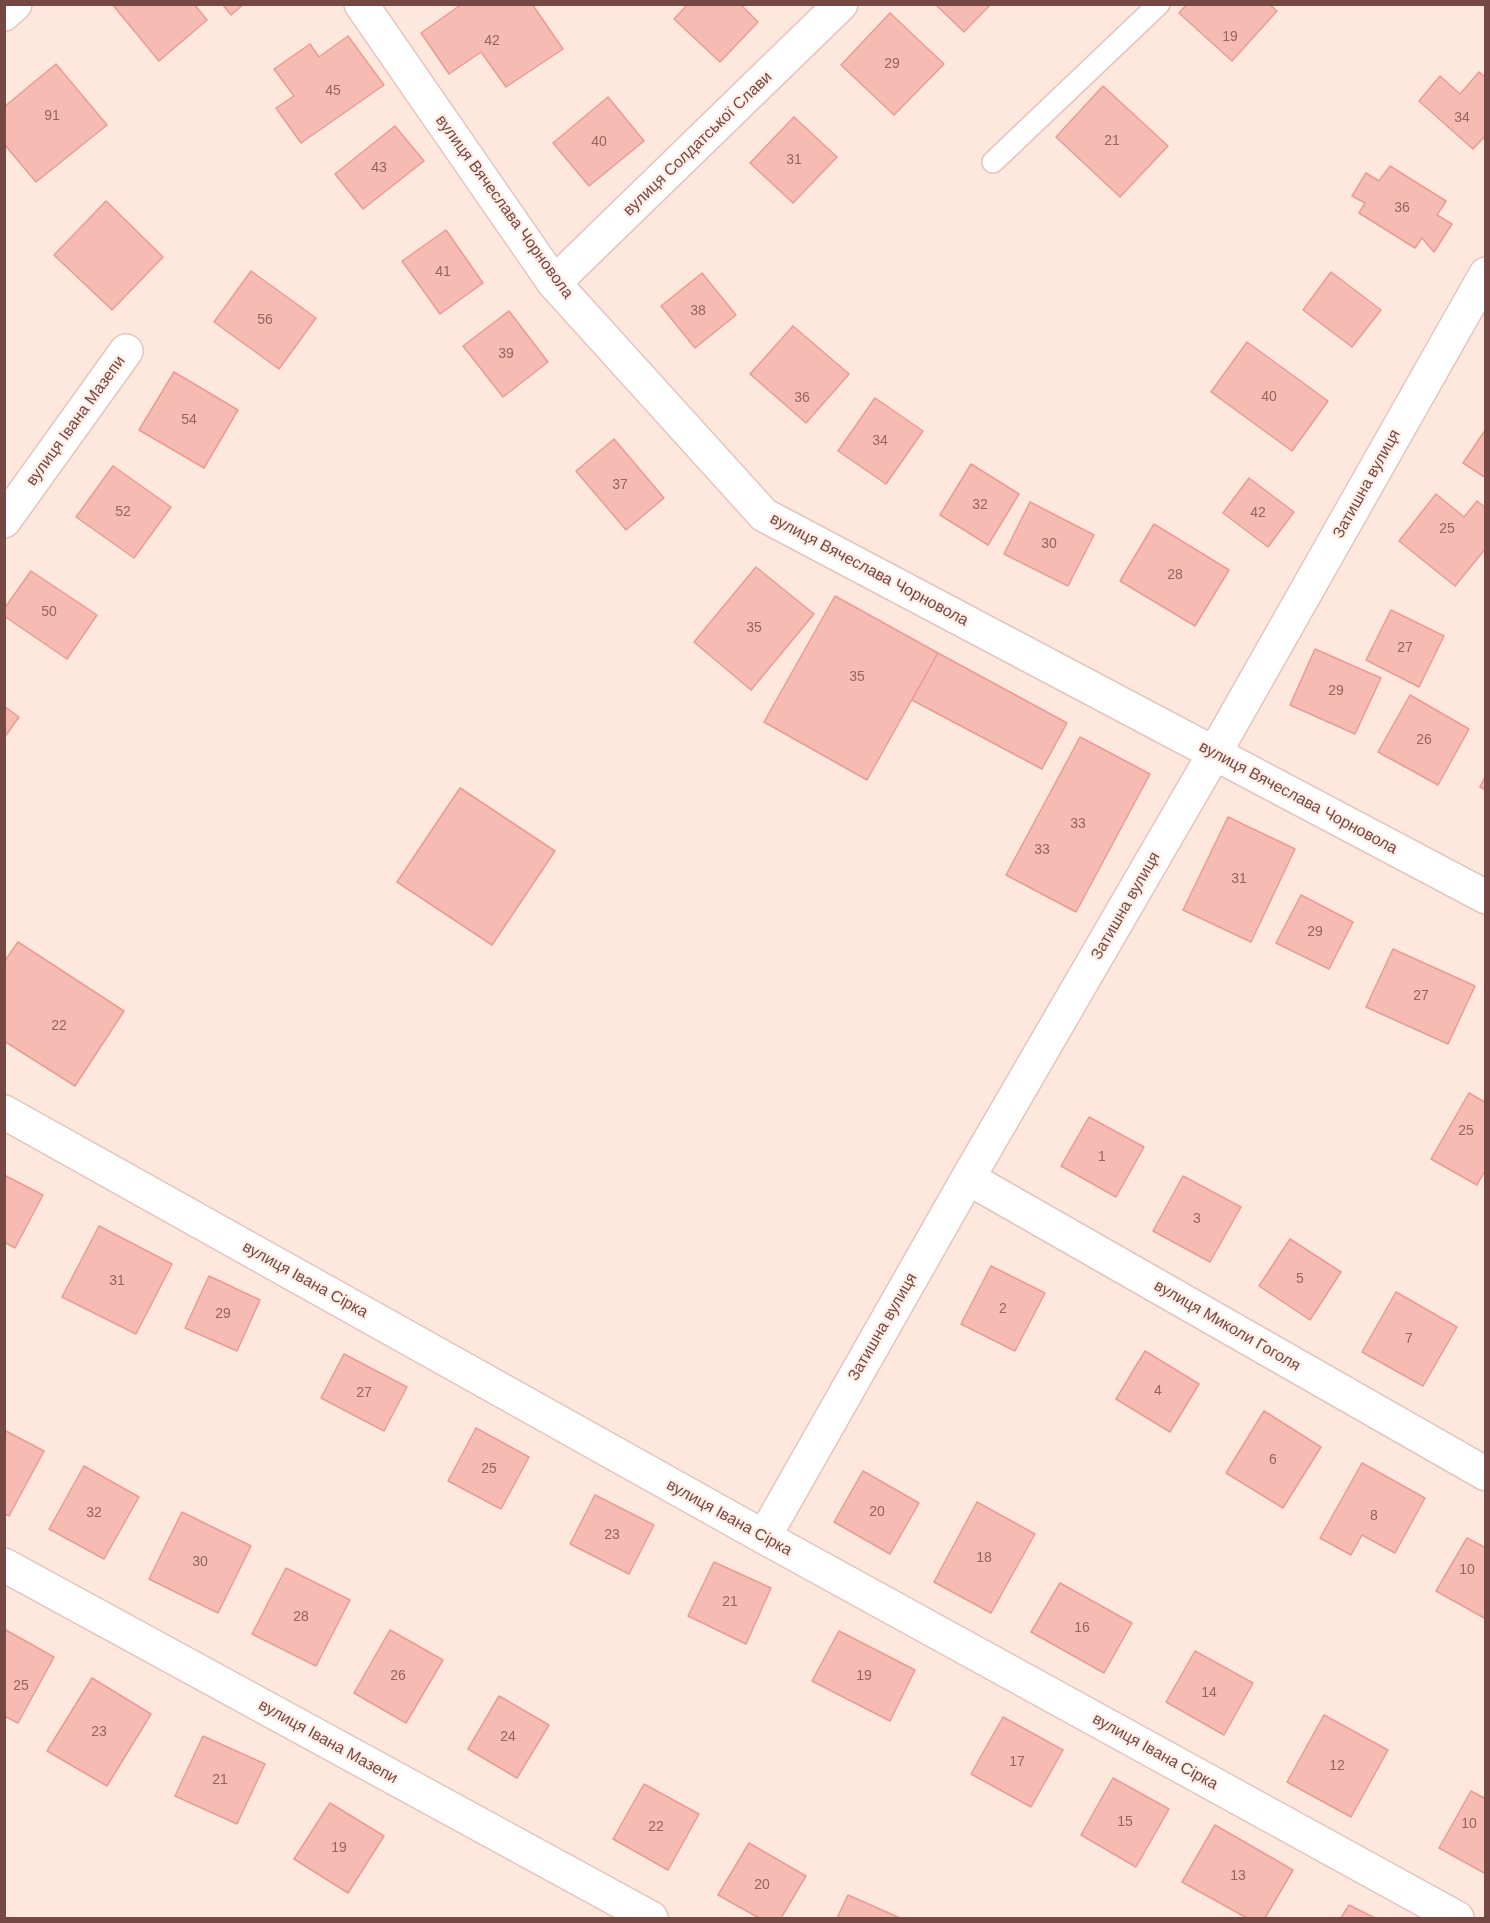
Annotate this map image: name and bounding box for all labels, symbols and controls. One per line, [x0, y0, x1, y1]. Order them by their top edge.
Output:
house number: 19 [1222, 29, 1238, 45]
house number: 42 [484, 33, 500, 49]
house number: 29 [884, 56, 900, 72]
street label: вулиця Солдатської Слави [620, 68, 776, 220]
house number: 45 [325, 83, 341, 99]
house number: 91 [44, 108, 60, 124]
house number: 34 [1454, 110, 1470, 126]
street label: вулиця Вячеслава Чорновола [431, 112, 577, 302]
house number: 21 [1104, 133, 1120, 149]
house number: 40 [591, 134, 607, 150]
house number: 31 [786, 152, 802, 168]
house number: 43 [371, 160, 387, 176]
house number: 36 [1394, 200, 1410, 216]
house number: 41 [435, 264, 451, 280]
house number: 38 [690, 303, 706, 319]
house number: 56 [257, 312, 273, 328]
house number: 39 [498, 346, 514, 362]
street label: вулиця Івана Мазепи [22, 352, 130, 490]
house number: 40 [1261, 389, 1277, 405]
house number: 36 [794, 390, 810, 406]
house number: 54 [181, 412, 197, 428]
street label: Затишна вулиця [1329, 426, 1405, 542]
house number: 34 [872, 433, 888, 449]
house number: 37 [612, 477, 628, 493]
house number: 32 [972, 497, 988, 513]
house number: 52 [115, 504, 131, 520]
house number: 42 [1250, 505, 1266, 521]
street label: вулиця Вячеслава Чорновола [767, 509, 971, 631]
house number: 25 [1439, 521, 1455, 537]
house number: 30 [1041, 536, 1057, 552]
house number: 28 [1167, 567, 1183, 583]
house number: 50 [41, 604, 57, 620]
house number: 35 [746, 620, 762, 636]
house number: 27 [1397, 640, 1413, 656]
house number: 35 [849, 669, 865, 685]
house number: 29 [1328, 683, 1344, 699]
house number: 26 [1416, 732, 1432, 748]
street label: вулиця Вячеслава Чорновола [1196, 737, 1400, 859]
house number: 33 [1070, 816, 1086, 832]
house number: 33 [1034, 842, 1050, 858]
street label: Затишна вулиця [1087, 849, 1165, 963]
house number: 31 [1231, 871, 1247, 887]
house number: 29 [1307, 924, 1323, 940]
house number: 27 [1413, 988, 1429, 1004]
house number: 22 [51, 1018, 67, 1034]
house number: 25 [1458, 1123, 1474, 1139]
house number: 1 [1098, 1149, 1106, 1165]
house number: 3 [1193, 1211, 1201, 1227]
street label: вулиця Івана Сірка [239, 1238, 371, 1322]
street label: Затишна вулиця [844, 1270, 922, 1384]
house number: 5 [1296, 1271, 1304, 1287]
house number: 31 [109, 1273, 125, 1289]
street label: вулиця Миколи Гоголя [1151, 1276, 1303, 1376]
house number: 2 [999, 1301, 1007, 1317]
house number: 29 [215, 1306, 231, 1322]
house number: 7 [1405, 1331, 1413, 1347]
house number: 4 [1154, 1383, 1162, 1399]
house number: 27 [356, 1385, 372, 1401]
house number: 6 [1269, 1452, 1277, 1468]
house number: 25 [481, 1461, 497, 1477]
street label: вулиця Івана Сірка [663, 1476, 795, 1560]
house number: 20 [869, 1504, 885, 1520]
house number: 32 [86, 1505, 102, 1521]
house number: 8 [1370, 1508, 1378, 1524]
house number: 23 [604, 1527, 620, 1543]
house number: 18 [976, 1550, 992, 1566]
house number: 30 [192, 1554, 208, 1570]
house number: 10 [1459, 1562, 1475, 1578]
house number: 21 [722, 1594, 738, 1610]
house number: 28 [293, 1609, 309, 1625]
house number: 16 [1074, 1620, 1090, 1636]
house number: 26 [390, 1668, 406, 1684]
house number: 19 [856, 1668, 872, 1684]
house number: 25 [13, 1678, 29, 1694]
house number: 14 [1201, 1685, 1217, 1701]
street label: вулиця Івана Мазепи [255, 1696, 401, 1788]
street label: вулиця Івана Сірка [1089, 1710, 1221, 1794]
house number: 23 [91, 1724, 107, 1740]
house number: 24 [500, 1729, 516, 1745]
house number: 17 [1009, 1754, 1025, 1770]
house number: 12 [1329, 1758, 1345, 1774]
house number: 21 [212, 1772, 228, 1788]
house number: 15 [1117, 1814, 1133, 1830]
house number: 10 [1461, 1816, 1477, 1832]
house number: 22 [648, 1819, 664, 1835]
house number: 19 [331, 1840, 347, 1856]
house number: 13 [1230, 1868, 1246, 1884]
house number: 20 [754, 1877, 770, 1893]

